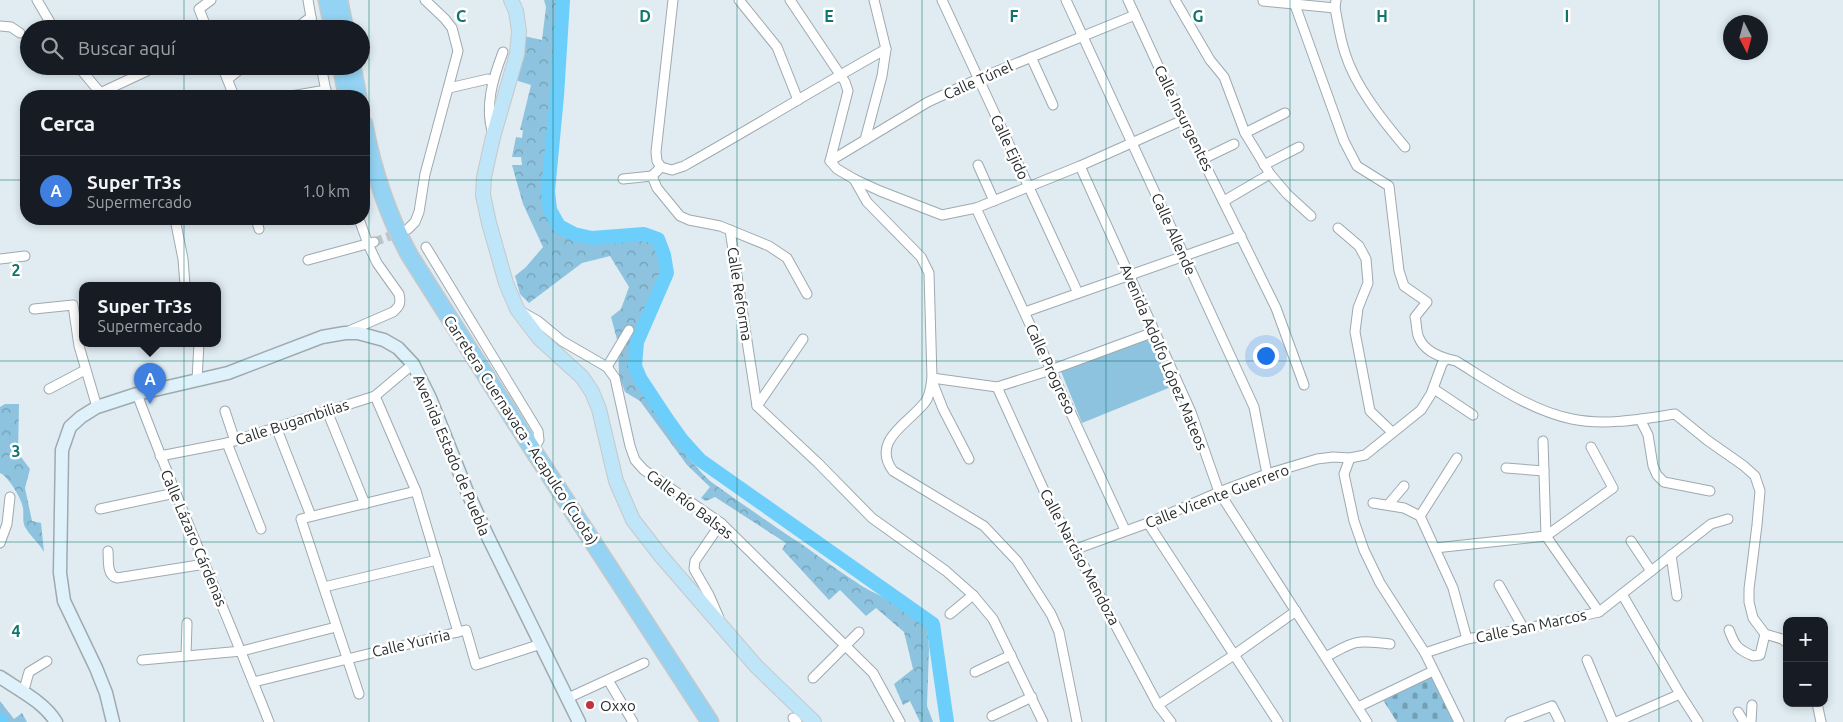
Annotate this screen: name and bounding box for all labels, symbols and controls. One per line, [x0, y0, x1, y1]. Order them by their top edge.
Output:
text: C [456, 7, 466, 25]
text: D [639, 7, 651, 25]
text: E [824, 7, 834, 25]
text: F [1010, 7, 1019, 25]
text: G [1192, 7, 1204, 25]
text: H [1376, 7, 1388, 25]
text: I [1565, 7, 1569, 25]
north arrow [1723, 15, 1768, 60]
search box [20, 20, 370, 75]
icon: search [38, 34, 66, 62]
text: Buscar aquí [78, 37, 176, 59]
street label: Calle Túnel [941, 57, 1015, 103]
street label: Calle Insurgentes [1151, 62, 1217, 174]
text: Cerca [40, 111, 95, 135]
street label: Calle Ejido [988, 112, 1032, 182]
text: Super Tr3s [87, 171, 181, 193]
text: A [50, 182, 62, 200]
text: 1.0 km [302, 182, 350, 200]
street label: Calle Allende [1148, 190, 1200, 278]
text: Supermercado [87, 193, 192, 211]
street label: Calle Reforma [724, 246, 756, 342]
text: 2 [11, 261, 21, 279]
street label: Avenida Adolfo López Mateos [1117, 261, 1211, 453]
popup [79, 282, 221, 347]
text: Super Tr3s [98, 295, 192, 317]
street label: Carretera Cuernavaca - Acapulco (Cuota) [440, 312, 602, 548]
text: Supermercado [98, 317, 202, 335]
street label: Calle Progreso [1023, 321, 1079, 417]
your location [1253, 343, 1279, 369]
pin: A [134, 363, 166, 404]
street label: Avenida Estado de Puebla [410, 372, 494, 538]
street label: Calle Bugambilias [233, 396, 351, 448]
text: 3 [11, 442, 21, 460]
street label: Calle Vicente Guerrero [1143, 461, 1291, 531]
street label: Calle Río Balsas [644, 466, 736, 542]
street label: Calle Lázaro Cárdenas [158, 467, 230, 609]
street label: Calle Narciso Mendoza [1037, 486, 1123, 628]
street label: Calle San Marcos [1474, 606, 1588, 646]
map controls [1783, 617, 1828, 707]
button: + [1783, 617, 1828, 662]
text: 4 [11, 622, 21, 640]
street label: Calle Yuriria [370, 626, 452, 660]
button: − [1783, 662, 1828, 707]
place label: Oxxo [600, 697, 636, 714]
marker: Oxxo [584, 699, 596, 711]

